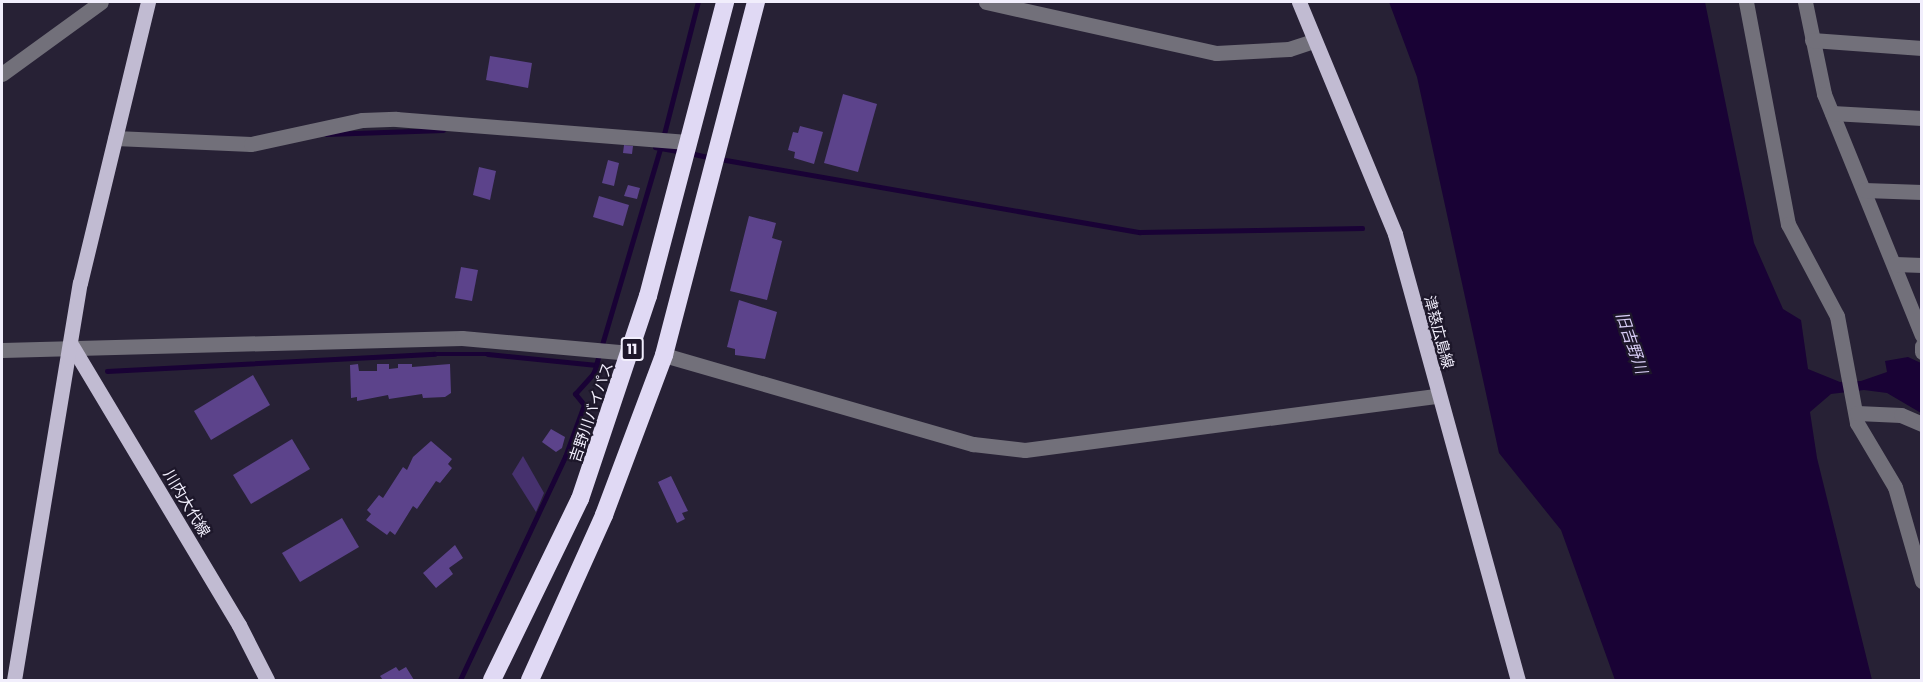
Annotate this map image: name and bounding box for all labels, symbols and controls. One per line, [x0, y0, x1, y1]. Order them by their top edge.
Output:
street label: 津慈広島線 [1421, 293, 1457, 371]
water label: 旧吉野川 [1612, 310, 1650, 376]
road number: 11 [620, 338, 644, 360]
street label: 吉野川バイパス [565, 359, 617, 465]
street label: 川内大代線 [160, 466, 214, 540]

